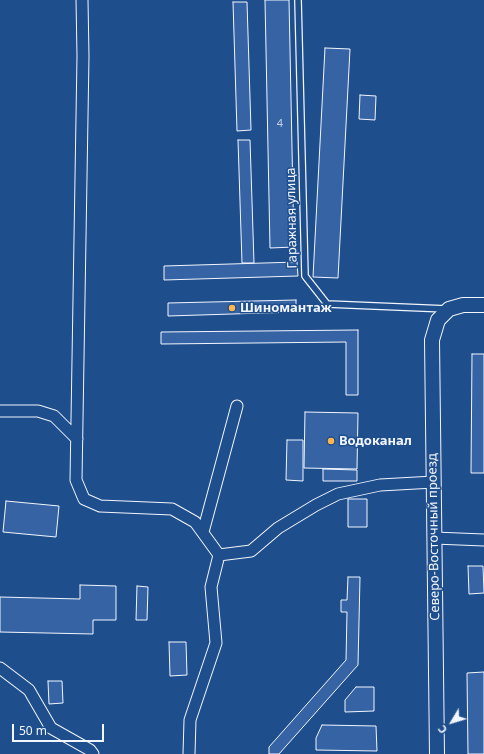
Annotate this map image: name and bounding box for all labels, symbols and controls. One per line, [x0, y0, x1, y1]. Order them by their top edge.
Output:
house number: 4 [277, 117, 283, 131]
street label: Гаражная улица [283, 167, 301, 269]
place label: Шиномантаж [240, 300, 332, 316]
marker: Шиномантаж [227, 303, 237, 313]
place label: Водоканал [339, 433, 412, 449]
marker: Водоканал [326, 436, 336, 446]
street label: Северо-Восточный проезд [425, 453, 443, 621]
north arrow [432, 702, 472, 742]
scale bar [14, 716, 106, 742]
text: 50 m [19, 722, 47, 739]
text: С [434, 722, 450, 737]

